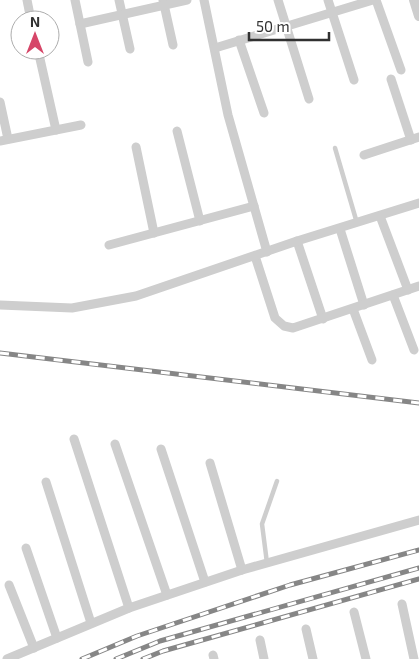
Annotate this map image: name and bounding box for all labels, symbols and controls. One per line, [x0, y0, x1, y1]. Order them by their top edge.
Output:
north arrow [10, 10, 60, 60]
scale bar [249, 10, 329, 42]
text: N [30, 13, 40, 30]
text: 50 m [256, 17, 290, 35]

